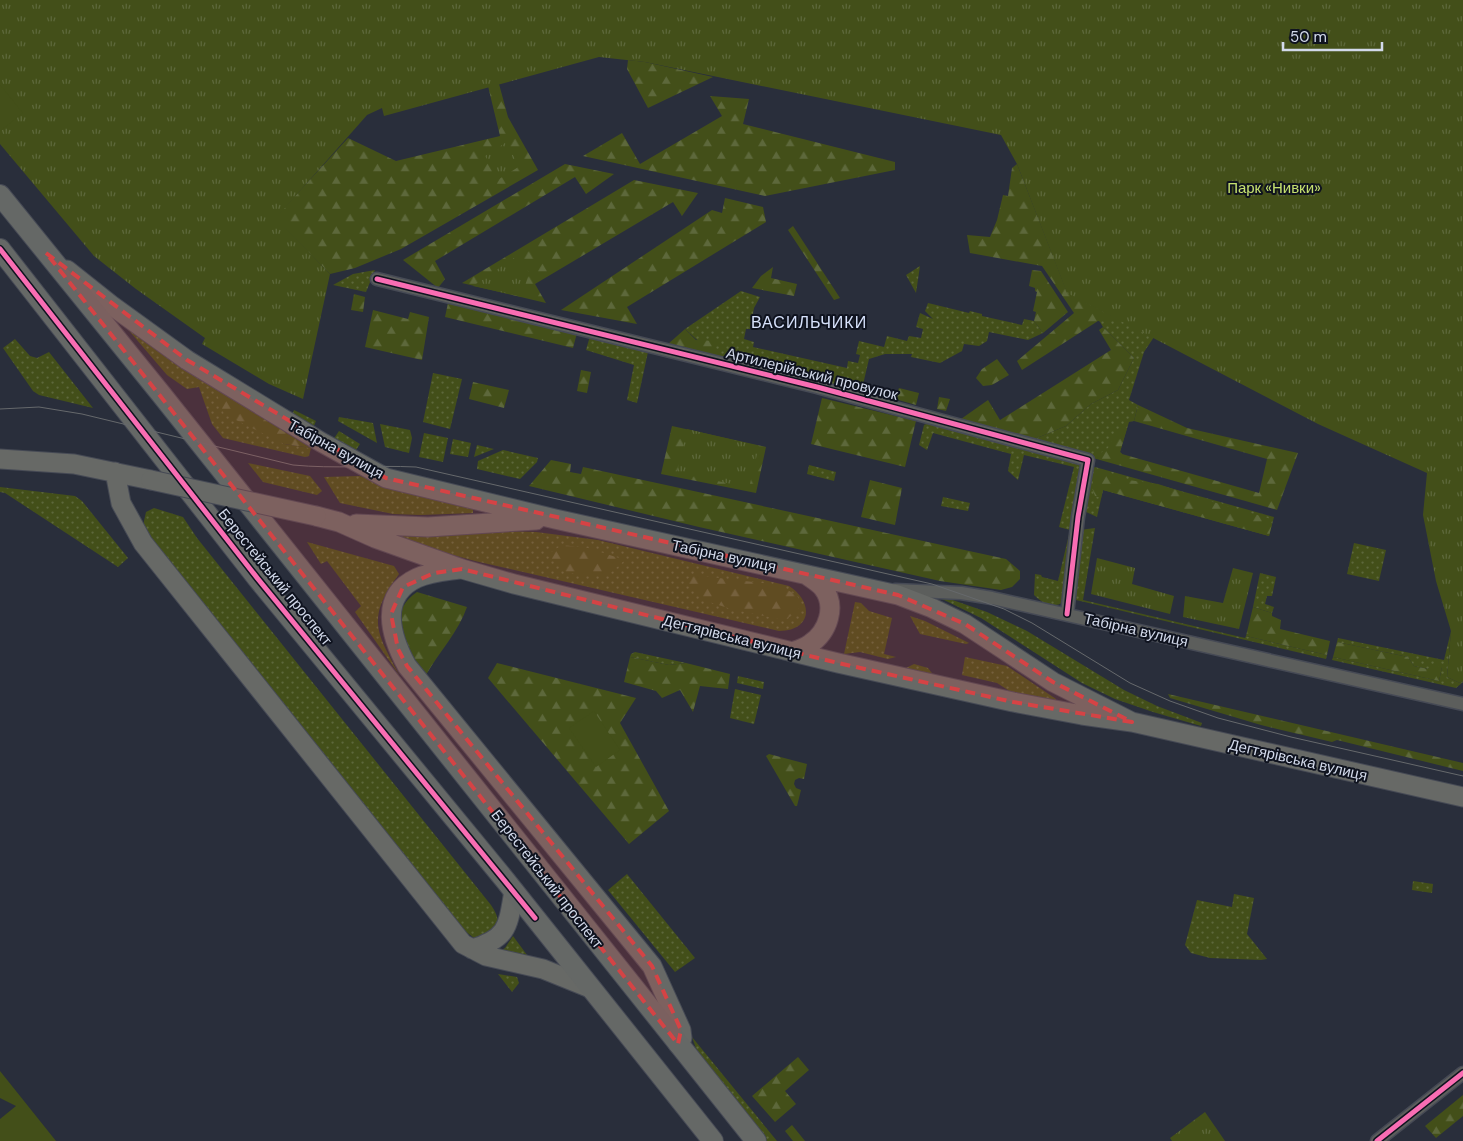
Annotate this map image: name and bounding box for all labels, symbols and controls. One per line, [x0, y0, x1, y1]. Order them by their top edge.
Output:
scale bar [1283, 20, 1382, 52]
text: 50 m [1290, 27, 1327, 47]
park label: Парк «Нивки» [1227, 178, 1321, 198]
district label: ВАСИЛЬЧИКИ [751, 312, 867, 333]
street label: Артилерійський провулок [724, 343, 900, 405]
street label: Табірна вулиця [285, 414, 387, 484]
street label: Берестейський проспект [213, 504, 337, 650]
street label: Табірна вулиця [670, 535, 778, 577]
street label: Табірна вулиця [1082, 608, 1190, 652]
street label: Дегтярівська вулиця [661, 610, 803, 664]
street label: Дегтярівська вулиця [1227, 734, 1369, 786]
street label: Берестейський проспект [487, 806, 608, 953]

